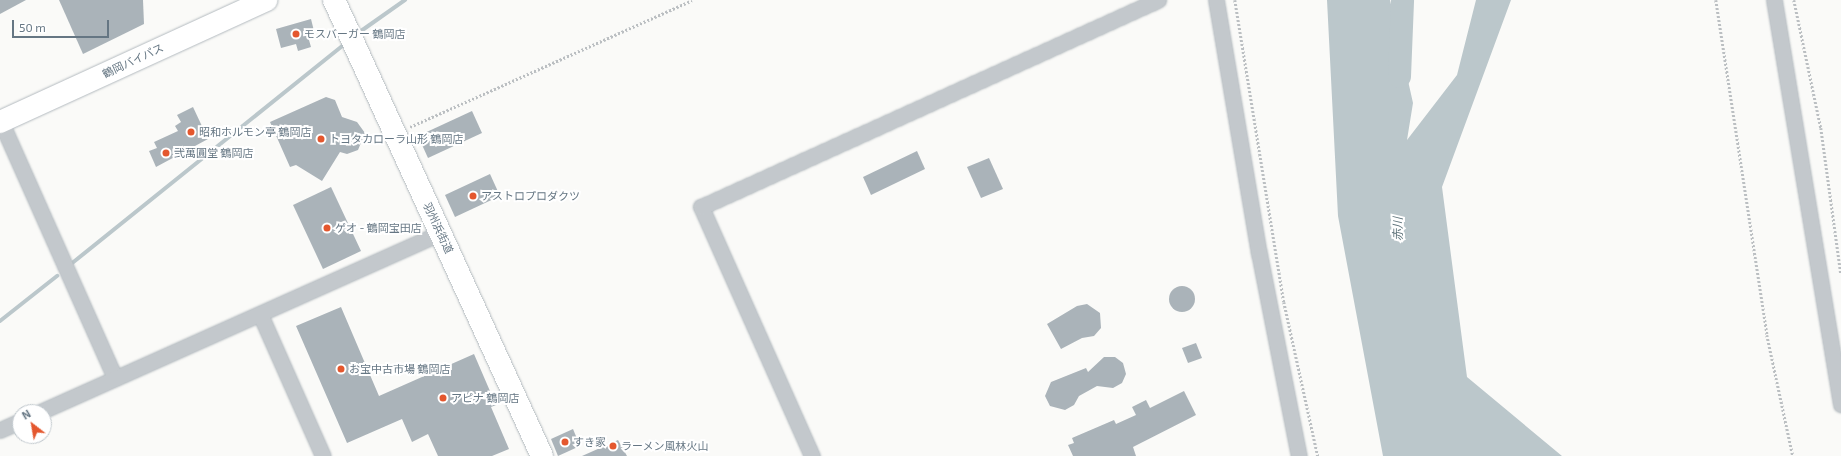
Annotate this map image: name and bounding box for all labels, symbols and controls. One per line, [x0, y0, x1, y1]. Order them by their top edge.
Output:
scale bar [14, 12, 111, 38]
text: 50 m [19, 20, 46, 34]
place label: モスバーガー 鶴岡店 [304, 27, 405, 41]
marker: モスバーガー 鶴岡店 [291, 29, 301, 39]
street label: 鶴岡バイパス [100, 41, 166, 81]
place label: 昭和ホルモン亭 鶴岡店 [199, 125, 311, 139]
marker: 昭和ホルモン亭 鶴岡店 [186, 127, 196, 137]
place label: トヨタカローラ山形 鶴岡店 [329, 132, 463, 146]
marker: トヨタカローラ山形 鶴岡店 [316, 134, 326, 144]
place label: 弐萬圓堂 鶴岡店 [174, 146, 253, 160]
marker: 弐萬圓堂 鶴岡店 [161, 148, 171, 158]
place label: アストロプロダクツ [481, 189, 580, 203]
marker: アストロプロダクツ [468, 191, 478, 201]
street label: 羽州浜街道 [420, 200, 456, 256]
water label: 赤川 [1391, 217, 1405, 241]
place label: ゲオ - 鶴岡宝田店 [335, 221, 422, 235]
marker: ゲオ - 鶴岡宝田店 [322, 223, 332, 233]
place label: お宝中古市場 鶴岡店 [349, 362, 450, 376]
marker: お宝中古市場 鶴岡店 [336, 364, 346, 374]
place label: アピナ 鶴岡店 [451, 391, 519, 405]
marker: アピナ 鶴岡店 [438, 393, 448, 403]
north arrow [12, 404, 52, 444]
text: N [19, 407, 33, 422]
place label: すき家 [573, 435, 606, 449]
marker: すき家 [560, 437, 570, 447]
place label: ラーメン風林火山 [621, 439, 709, 453]
marker: ラーメン風林火山 [608, 441, 618, 451]

